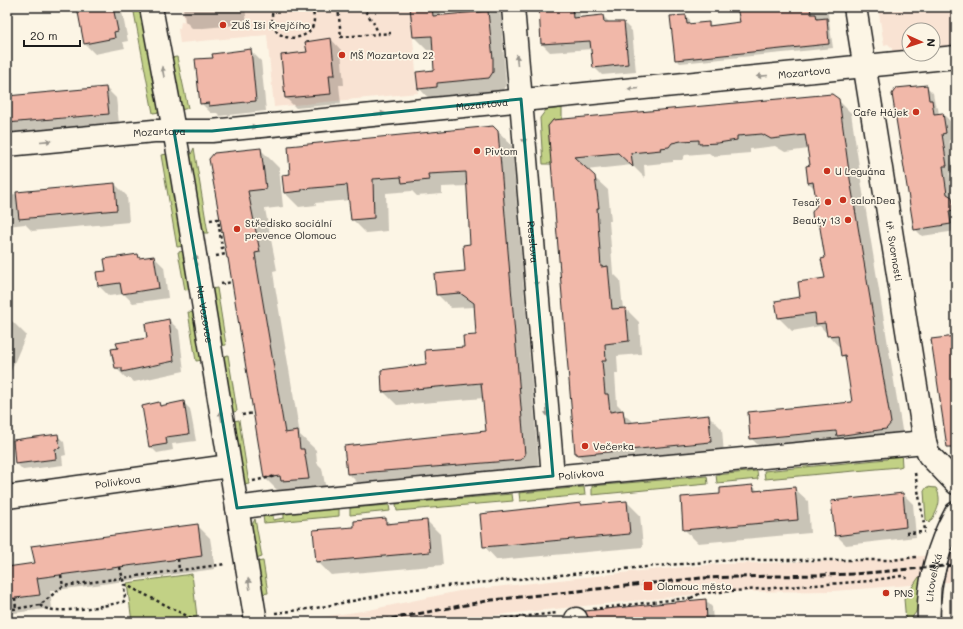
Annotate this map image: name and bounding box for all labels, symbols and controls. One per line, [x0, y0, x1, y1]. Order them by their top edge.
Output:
place label: ZUŠ Iši Krejčího [231, 18, 310, 32]
marker: ZUŠ Iši Krejčího [218, 20, 228, 30]
scale bar [24, 22, 80, 48]
north arrow [901, 22, 941, 62]
text: 20 m [30, 27, 58, 43]
text: N [924, 38, 939, 47]
place label: MŠ Mozartova 22 [350, 48, 434, 62]
marker: MŠ Mozartova 22 [337, 50, 347, 60]
one-way arrow [514, 54, 521, 66]
street label: Mozartova [778, 63, 831, 82]
one-way arrow [160, 65, 166, 78]
one-way arrow [756, 73, 768, 80]
one-way arrow [627, 85, 639, 92]
street label: Mozartova [455, 95, 509, 114]
place label: Cafe Hájek [853, 105, 908, 119]
marker: Cafe Hájek [911, 107, 921, 117]
one-way arrow [374, 110, 386, 117]
street label: Mozartova [132, 124, 186, 140]
one-way arrow [245, 124, 257, 130]
one-way arrow [521, 132, 527, 144]
one-way arrow [40, 137, 52, 144]
place label: Pivtom [485, 144, 518, 158]
marker: Pivtom [472, 146, 482, 156]
place label: U Leguána [835, 164, 886, 178]
marker: U Leguána [822, 166, 832, 176]
place label: salonDea [851, 193, 895, 207]
place label: Tesař [792, 195, 820, 209]
marker: salonDea [838, 195, 848, 205]
marker: Tesař [823, 197, 833, 207]
place label: Beauty 13 [793, 213, 840, 227]
marker: Beauty 13 [843, 215, 853, 225]
place label: Středisko sociální prevence Olomouc [245, 216, 336, 242]
street label: tř. Svornosti [882, 219, 906, 282]
street label: Resslova [524, 220, 542, 264]
marker: Středisko sociální prevence Olomouc [232, 224, 242, 234]
one-way arrow [193, 254, 199, 266]
one-way arrow [533, 275, 540, 287]
street label: Na Vozovce [193, 284, 217, 344]
one-way arrow [544, 405, 551, 417]
one-way arrow [218, 410, 224, 422]
place label: Večerka [593, 439, 634, 453]
marker: Večerka [580, 441, 590, 451]
street label: Polívkova [558, 465, 605, 483]
street label: Polívkova [94, 471, 142, 492]
street label: Litovelská [922, 551, 945, 602]
one-way arrow [246, 577, 252, 590]
place label: Olomouc město [657, 579, 731, 593]
marker: Olomouc město [642, 580, 654, 592]
place label: PNS [894, 586, 913, 600]
marker: PNS [881, 588, 891, 598]

